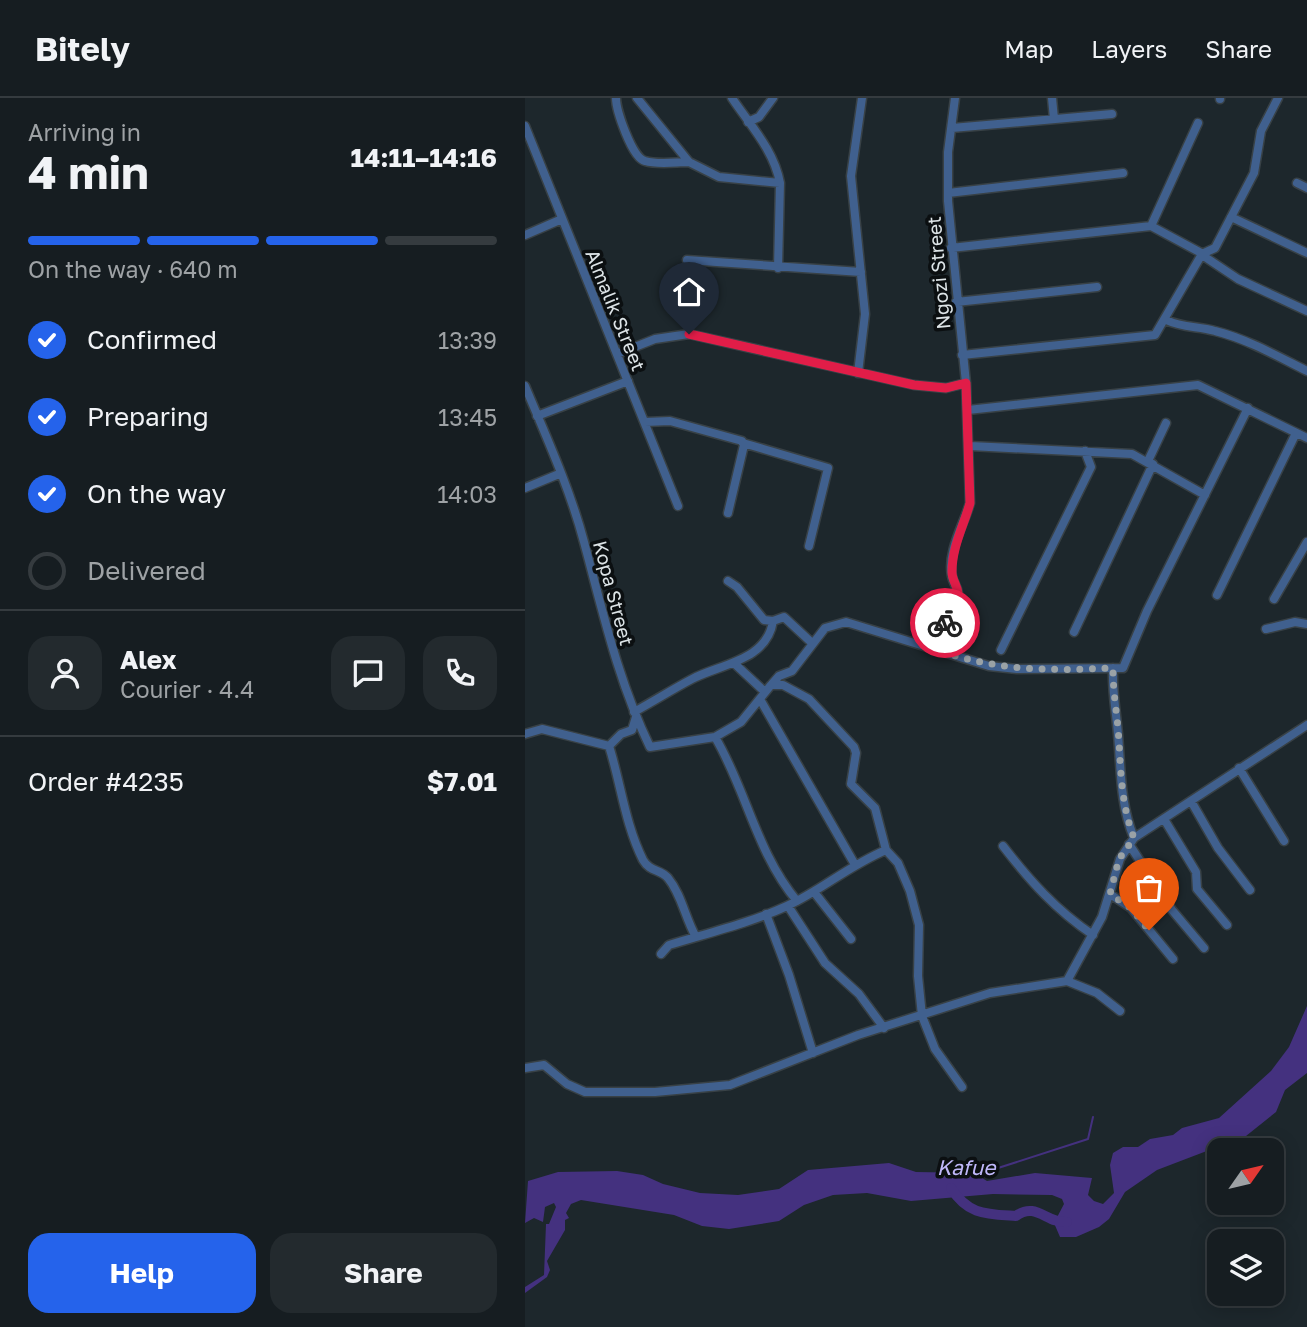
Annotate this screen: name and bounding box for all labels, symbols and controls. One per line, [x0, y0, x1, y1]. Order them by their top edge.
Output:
text: Bitely [35, 29, 130, 68]
text: Map [1004, 34, 1053, 63]
text: Layers [1091, 34, 1167, 63]
text: Share [1205, 34, 1272, 63]
text: Arriving in [28, 118, 141, 146]
text: 14:11–14:16 [351, 142, 497, 173]
text: 4 min [28, 144, 149, 199]
street label: Ngozi Street [922, 216, 954, 330]
street label: Almalik Street [581, 246, 651, 374]
text: On the way · 640 m [28, 255, 238, 283]
pin [659, 262, 719, 334]
icon: home [670, 273, 708, 311]
icon: check [28, 321, 66, 359]
text: Confirmed [87, 324, 217, 355]
text: 13:39 [438, 326, 497, 354]
icon: check [28, 398, 66, 436]
text: Preparing [87, 401, 209, 432]
text: 13:45 [438, 403, 497, 431]
icon: check [28, 475, 66, 513]
text: On the way [87, 478, 226, 509]
text: 14:03 [437, 480, 497, 508]
street label: Kopa Street [589, 538, 639, 648]
text: Delivered [87, 555, 206, 586]
courier [910, 588, 980, 658]
icon: bike [926, 604, 964, 642]
button: person [28, 636, 102, 710]
button: chat [331, 636, 405, 710]
button: phone [423, 636, 497, 710]
text: Alex [120, 644, 177, 675]
text: Courier · 4.4 [120, 675, 254, 703]
text: Order #4235 [28, 766, 184, 797]
text: $7.01 [427, 766, 497, 797]
pin [1119, 858, 1179, 930]
icon: bag [1130, 869, 1168, 907]
north arrow [1207, 1138, 1285, 1214]
map controls [1207, 1138, 1284, 1306]
water label: Kafue [937, 1154, 997, 1180]
button: layers [1207, 1229, 1284, 1306]
button: Help [28, 1233, 256, 1313]
button: Share [270, 1233, 497, 1313]

